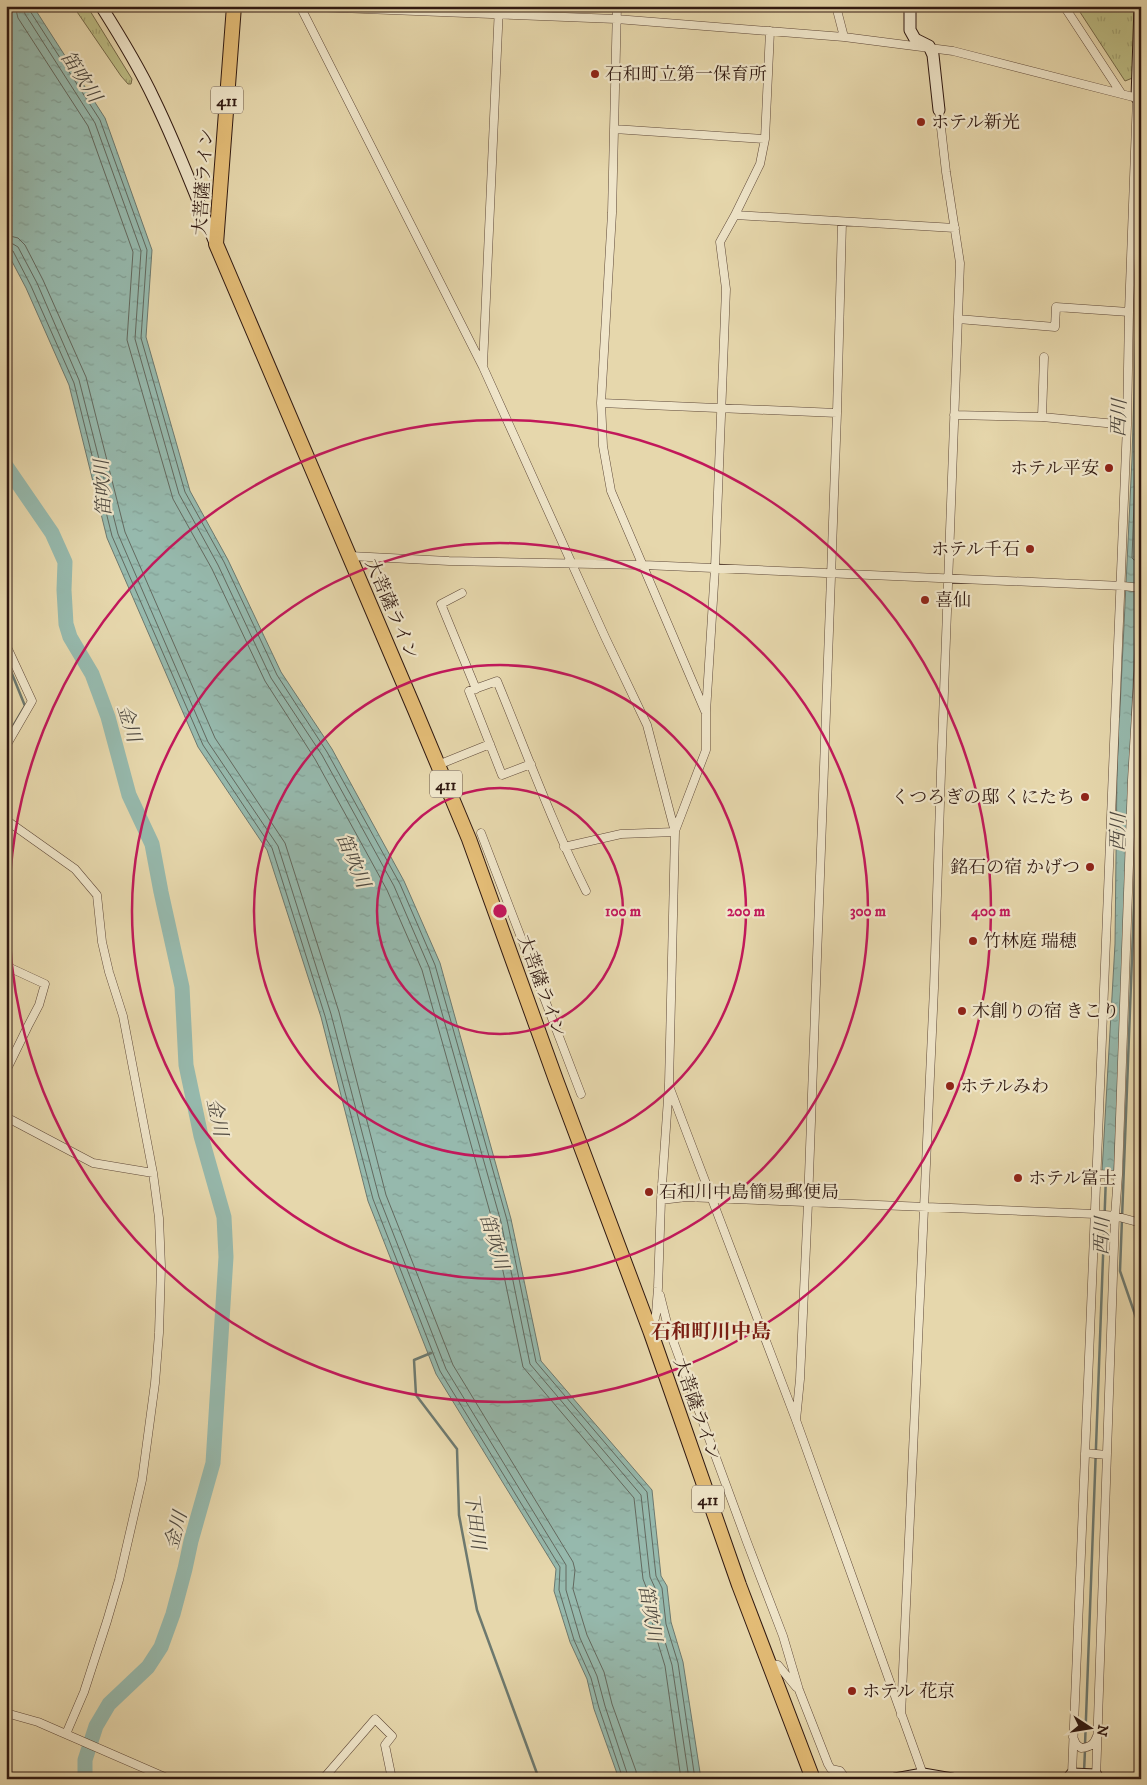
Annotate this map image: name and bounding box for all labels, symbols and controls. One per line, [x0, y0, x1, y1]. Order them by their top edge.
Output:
water label: 笛吹川 [56, 47, 107, 109]
place label: 石和町立第一保育所 [605, 64, 767, 86]
marker: 石和町立第一保育所 [589, 68, 601, 80]
road number: 411 [211, 86, 243, 114]
place label: ホテル新光 [931, 112, 1020, 134]
marker: ホテル新光 [915, 116, 927, 128]
street label: 大菩薩ライン [189, 128, 219, 236]
water label: 西川 [1107, 397, 1132, 437]
water label: 笛吹川 [90, 457, 116, 517]
place label: ホテル平安 [1010, 458, 1099, 480]
marker: ホテル平安 [1103, 462, 1115, 474]
place label: ホテル千石 [931, 539, 1020, 561]
marker: ホテル千石 [1024, 543, 1036, 555]
street label: 大菩薩ライン [360, 556, 422, 663]
place label: 喜仙 [935, 590, 971, 612]
marker: 喜仙 [919, 594, 931, 606]
water label: 金川 [112, 702, 146, 747]
road number: 411 [430, 771, 462, 798]
place label: くつろぎの邸 くにたち [891, 787, 1075, 809]
marker: くつろぎの邸 くにたち [1079, 791, 1091, 803]
water label: 西川 [1106, 811, 1131, 851]
water label: 笛吹川 [331, 830, 375, 893]
place label: 銘石の宿 かげつ [950, 857, 1080, 879]
marker: 銘石の宿 かげつ [1084, 861, 1096, 873]
centre of rings [491, 902, 509, 920]
text: 100 m [605, 902, 642, 921]
text: 200 m [727, 902, 766, 921]
text: 300 m [850, 902, 887, 921]
text: 400 m [970, 902, 1011, 921]
place label: 竹林庭 瑞穂 [983, 931, 1077, 953]
street label: 大菩薩ライン [512, 932, 570, 1041]
marker: 竹林庭 瑞穂 [967, 935, 979, 947]
place label: 木創りの宿 きこり [972, 1001, 1120, 1023]
marker: 木創りの宿 きこり [956, 1005, 968, 1017]
place label: ホテルみわ [960, 1076, 1049, 1098]
marker: ホテルみわ [944, 1080, 956, 1092]
water label: 金川 [201, 1096, 232, 1140]
place label: ホテル富士 [1028, 1168, 1117, 1190]
marker: ホテル富士 [1012, 1172, 1024, 1184]
place label: 石和川中島簡易郵便局 [659, 1182, 839, 1204]
marker: 石和川中島簡易郵便局 [643, 1186, 655, 1198]
water label: 笛吹川 [474, 1211, 513, 1274]
water label: 西川 [1090, 1215, 1115, 1255]
district label: 石和町川中島 [651, 1320, 771, 1345]
street label: 大菩薩ライン [668, 1355, 724, 1464]
road number: 411 [692, 1486, 724, 1512]
water label: 下田川 [460, 1491, 490, 1553]
water label: 金川 [160, 1507, 193, 1552]
water label: 笛吹川 [633, 1583, 666, 1645]
place label: ホテル 花京 [862, 1681, 955, 1703]
marker: ホテル 花京 [846, 1685, 858, 1697]
north arrow [1064, 1702, 1114, 1752]
text: N [1092, 1723, 1112, 1738]

